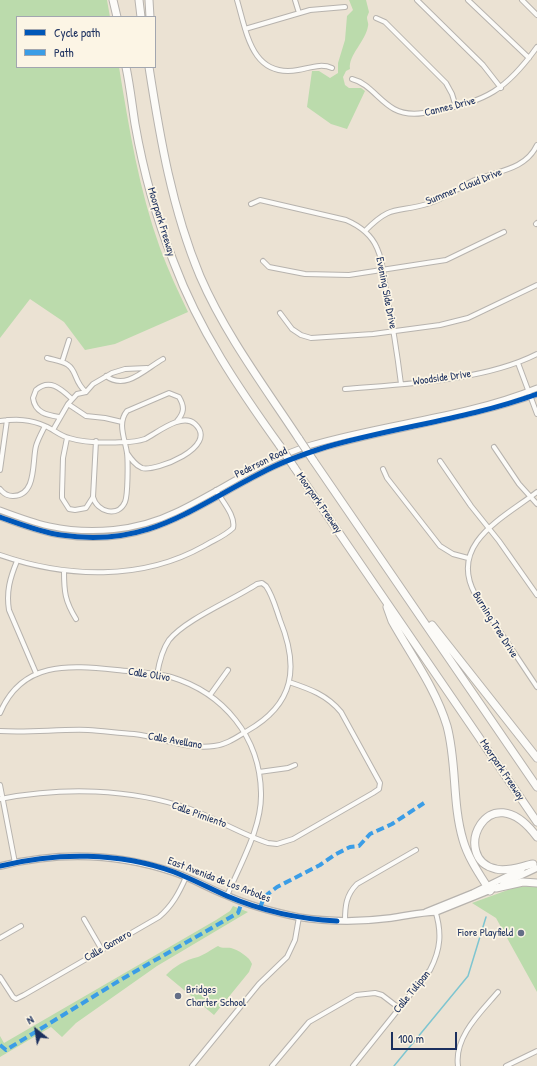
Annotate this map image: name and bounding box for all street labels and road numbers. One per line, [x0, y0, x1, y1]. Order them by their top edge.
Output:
street label: Cannes Drive [423, 94, 477, 120]
street label: Summer Cloud Drive [424, 166, 504, 208]
street label: Moorpark Freeway [144, 186, 178, 258]
street label: Evening Side Drive [373, 256, 399, 330]
street label: Woodside Drive [412, 367, 472, 389]
street label: Pederson Road [233, 445, 289, 481]
street label: Moorpark Freeway [293, 470, 345, 536]
street label: Burning Tree Drive [469, 590, 521, 660]
street label: Calle Olivo [127, 665, 171, 685]
street label: Calle Avellano [147, 730, 203, 752]
street label: Moorpark Freeway [477, 737, 527, 803]
street label: Calle Pimiento [170, 799, 228, 831]
street label: East Avenida de Los Arboles [166, 854, 272, 906]
street label: Calle Gomero [82, 927, 134, 965]
street label: Calle Tulipan [391, 968, 433, 1016]

